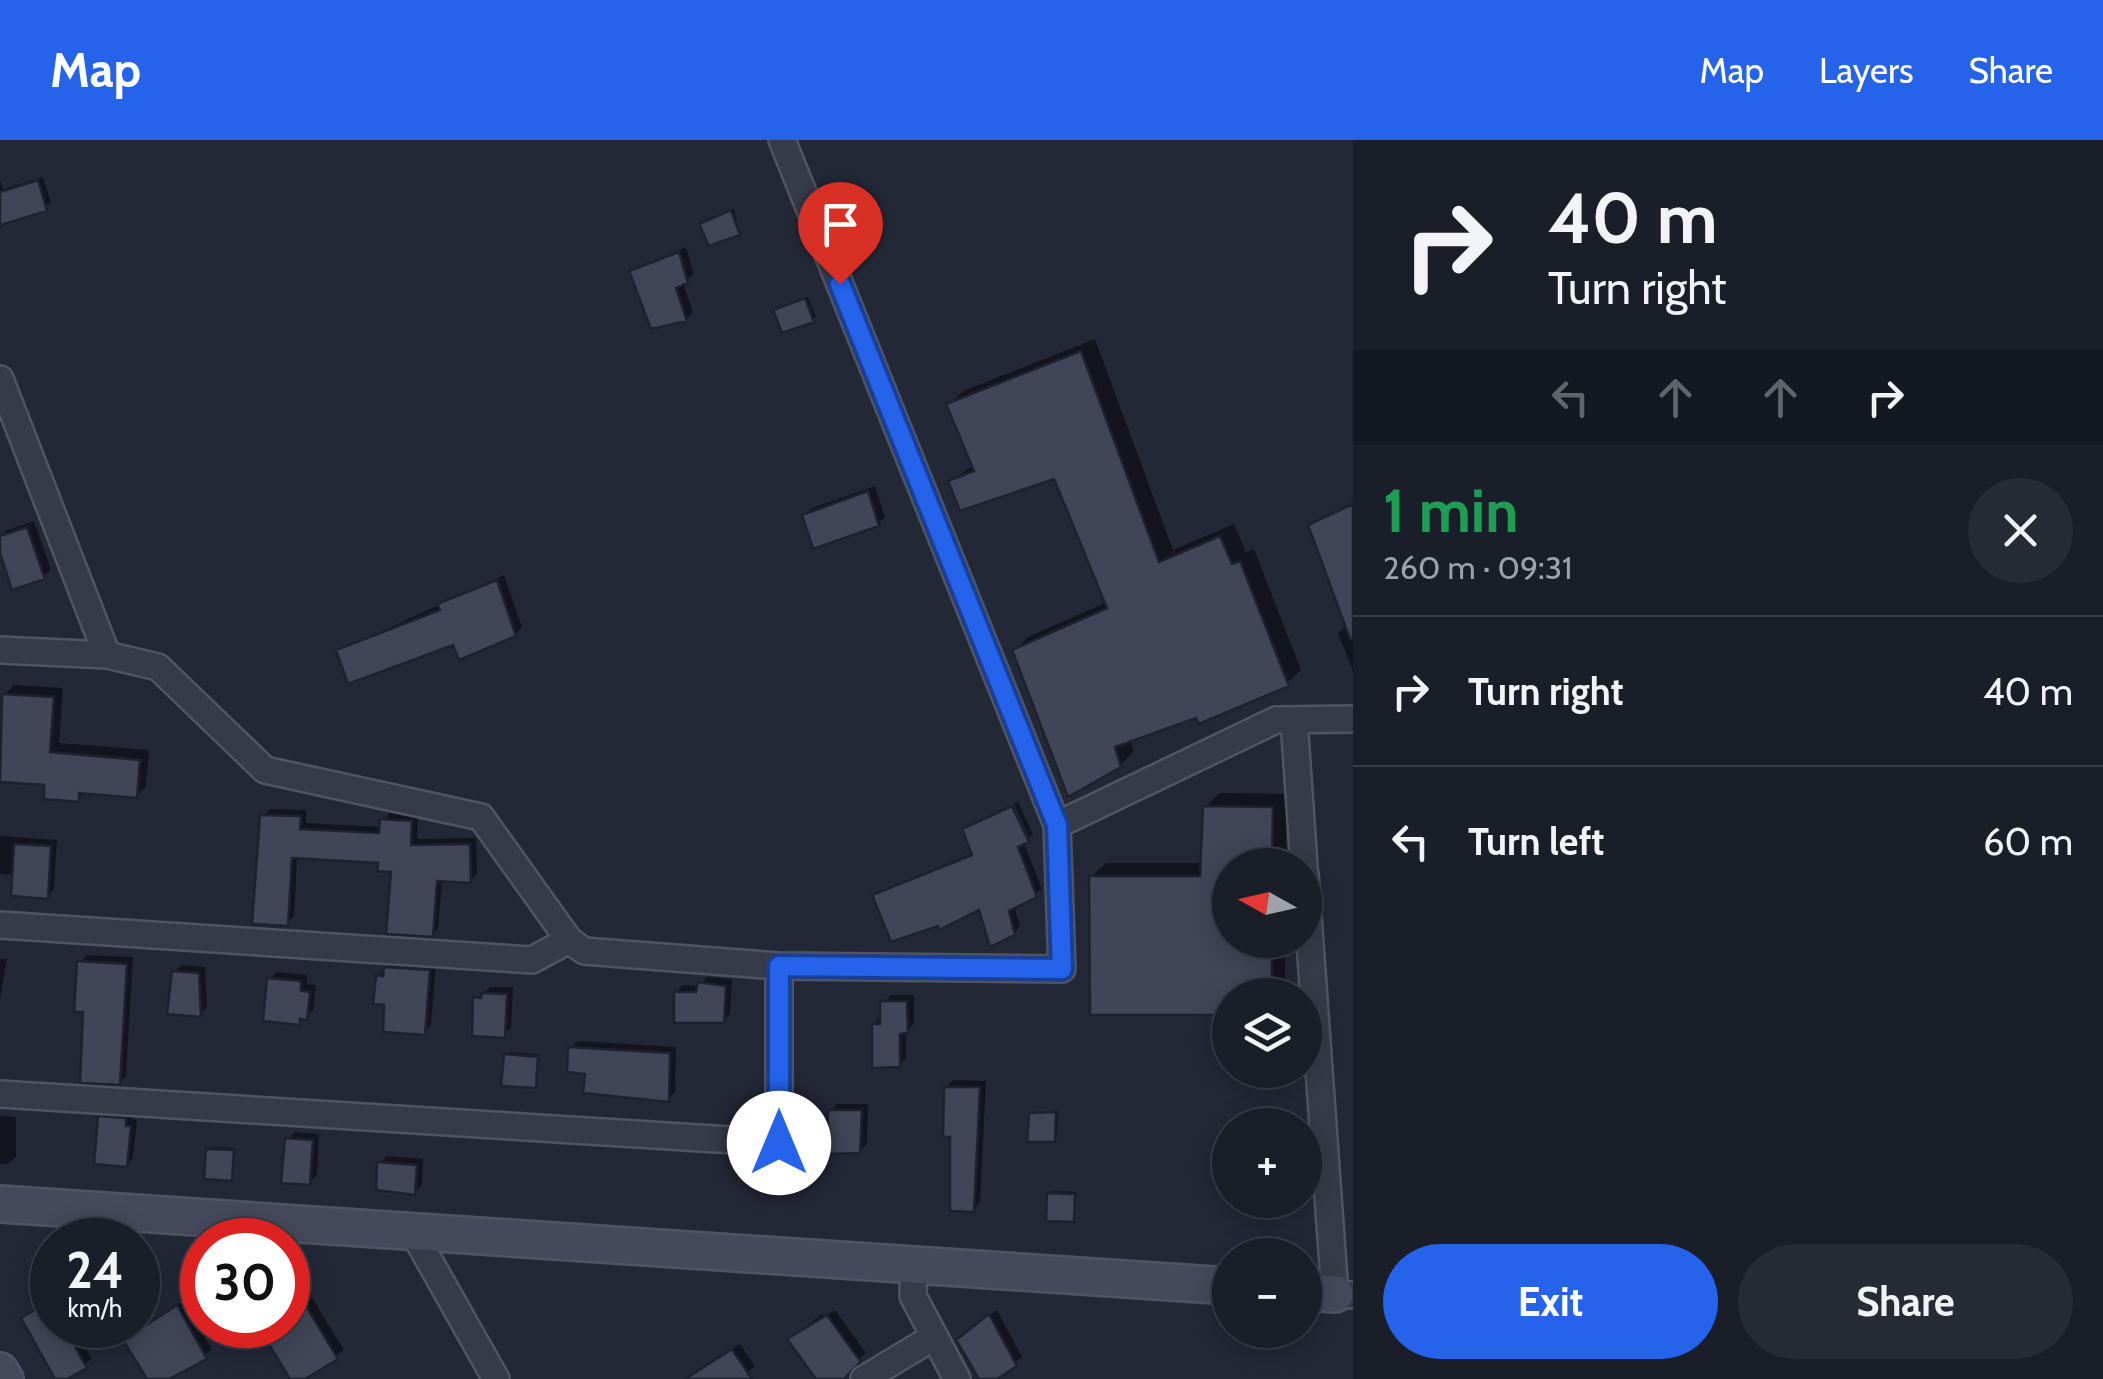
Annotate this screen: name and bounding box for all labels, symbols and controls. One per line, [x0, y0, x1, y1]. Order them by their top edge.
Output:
text: Map [50, 41, 141, 99]
text: Map [1700, 49, 1764, 92]
text: Layers [1819, 49, 1913, 92]
text: Share [1968, 49, 2053, 92]
text: 40 m [1548, 175, 1717, 261]
icon: right [1383, 180, 1513, 310]
pin [798, 182, 883, 285]
icon: arrive [813, 197, 868, 252]
text: Turn right [1548, 261, 1727, 315]
icon: left [1543, 370, 1598, 425]
icon: ahead [1648, 370, 1703, 425]
icon: ahead [1753, 370, 1808, 425]
icon: right [1858, 370, 1913, 425]
text: 1 min [1383, 474, 1518, 547]
button: close [1968, 478, 2073, 583]
text: 260 m · 09:31 [1383, 548, 1572, 587]
icon: right [1383, 664, 1438, 719]
text: Turn right [1468, 668, 1624, 715]
text: 40 m [1983, 668, 2073, 715]
icon: left [1383, 814, 1438, 869]
text: Turn left [1468, 818, 1604, 865]
text: 60 m [1983, 818, 2073, 865]
north arrow [1212, 848, 1322, 958]
map controls [1212, 848, 1322, 1348]
button: layers [1212, 978, 1322, 1088]
position arrow [727, 1091, 831, 1195]
button: + [1212, 1108, 1322, 1218]
speed limit sign: 30 [180, 1218, 310, 1348]
button: − [1212, 1238, 1322, 1348]
text: 24 [66, 1240, 124, 1301]
button: Exit [1383, 1244, 1718, 1359]
button: Share [1738, 1244, 2073, 1359]
text: km/h [68, 1293, 122, 1323]

